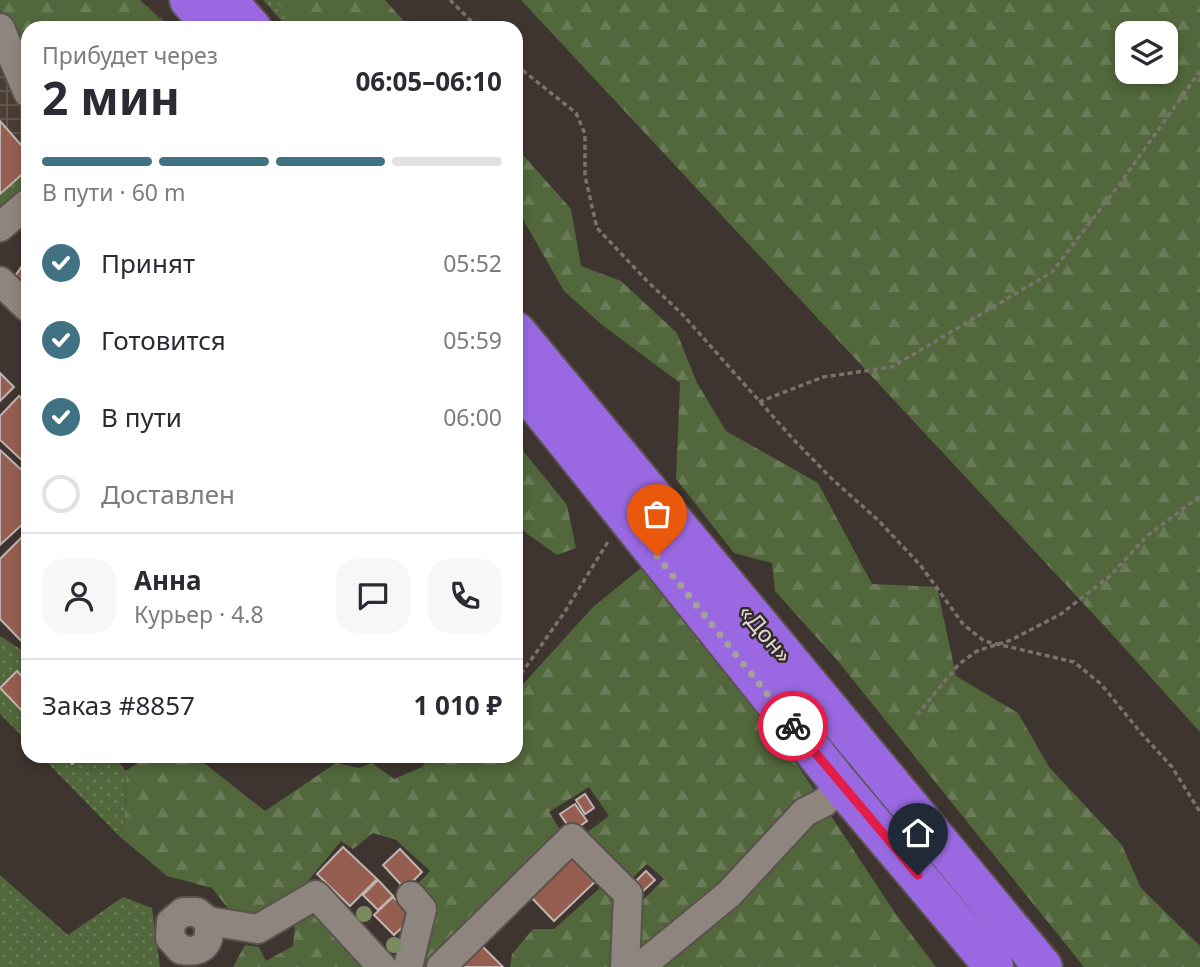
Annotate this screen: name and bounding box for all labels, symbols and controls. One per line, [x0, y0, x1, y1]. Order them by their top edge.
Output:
map controls [1115, 21, 1178, 84]
button: layers [1115, 21, 1178, 84]
text: Прибудет через [42, 39, 218, 71]
text: 06:05–06:10 [355, 63, 502, 99]
text: 2 мин [42, 66, 180, 128]
text: В пути · 60 m [42, 176, 185, 208]
icon: check [42, 244, 80, 282]
text: Принят [101, 245, 195, 281]
text: 05:52 [443, 247, 502, 279]
icon: check [42, 321, 80, 359]
text: Готовится [101, 322, 226, 358]
text: 05:59 [443, 324, 502, 356]
icon: check [42, 398, 80, 436]
text: В пути [101, 399, 182, 435]
text: 06:00 [443, 401, 502, 433]
text: Доставлен [101, 476, 235, 512]
pin [627, 484, 687, 556]
icon: bag [638, 495, 676, 533]
button: person [42, 559, 116, 633]
button: chat [336, 559, 410, 633]
button: phone [428, 559, 502, 633]
text: Анна [134, 562, 202, 598]
street label: «Дон» [732, 597, 800, 669]
text: Курьер · 4.8 [134, 598, 264, 630]
text: Заказ #8857 [42, 687, 195, 723]
text: 1 010 ₽ [413, 687, 502, 723]
courier [758, 691, 828, 761]
icon: bike [774, 707, 812, 745]
pin [888, 803, 948, 875]
icon: home [899, 814, 937, 852]

